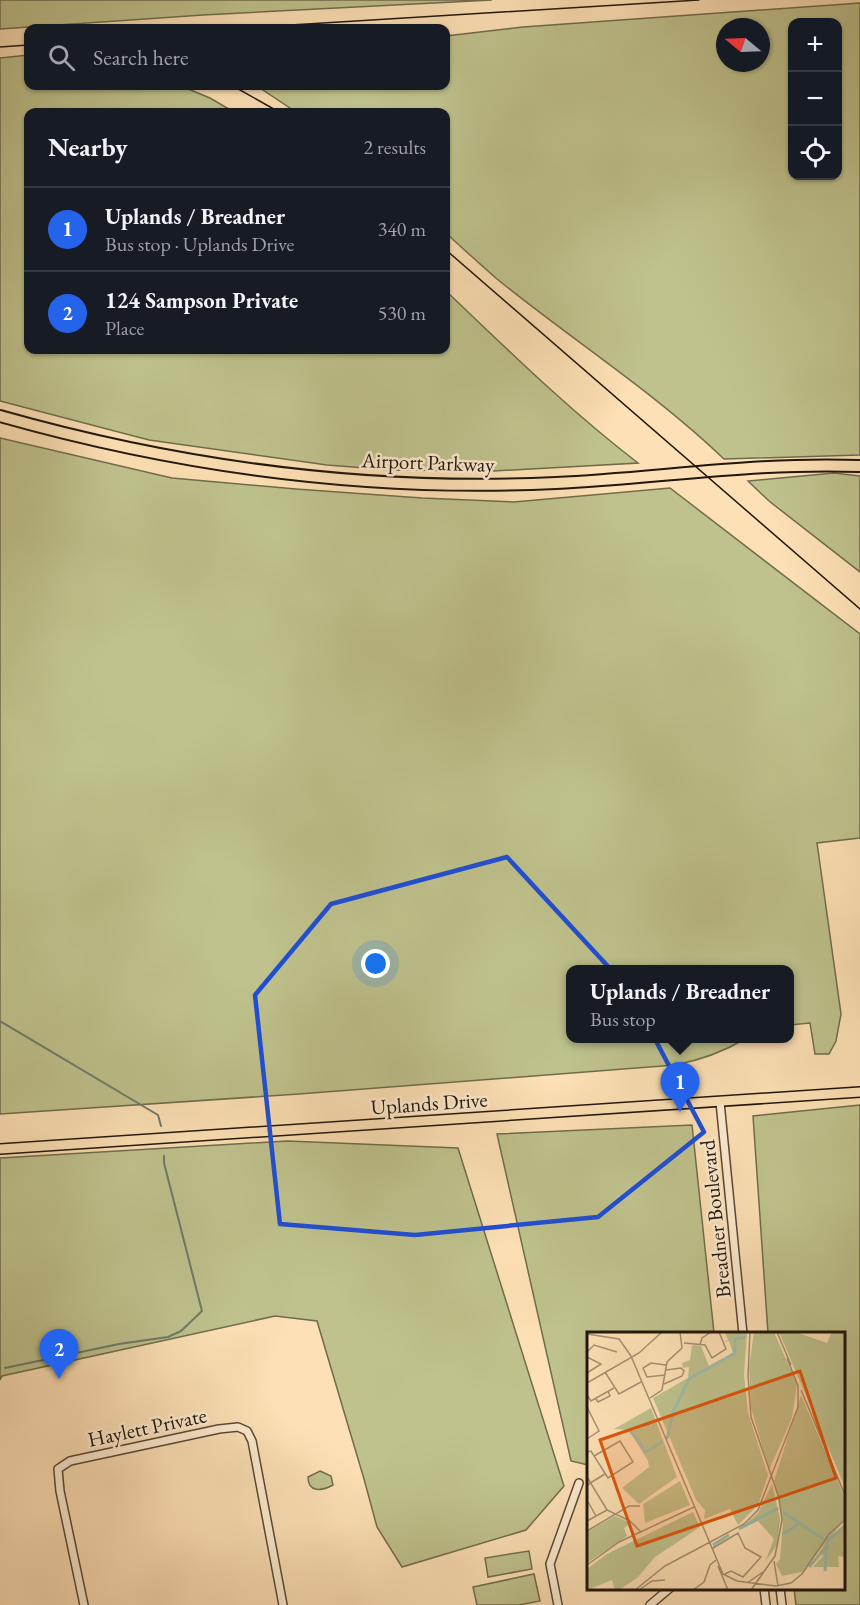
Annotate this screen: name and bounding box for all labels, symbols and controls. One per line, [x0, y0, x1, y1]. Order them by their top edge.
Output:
north arrow [716, 18, 770, 72]
map controls [788, 18, 842, 180]
button: + [788, 18, 842, 72]
search box [24, 24, 450, 90]
icon: search [45, 41, 78, 74]
text: Search here [93, 43, 188, 72]
button: − [788, 72, 842, 126]
button: locate [788, 126, 842, 180]
text: Nearby [48, 130, 128, 164]
text: 2 results [363, 134, 426, 160]
text: Uplands / Breadner [105, 202, 285, 231]
text: 1 [62, 216, 73, 242]
text: 340 m [378, 216, 426, 242]
text: Bus stop · Uplands Drive [105, 231, 294, 257]
text: 124 Sampson Private [105, 286, 298, 315]
text: 2 [62, 300, 73, 326]
text: 530 m [378, 300, 426, 326]
text: Place [105, 315, 144, 341]
street label: Airport Parkway [360, 446, 496, 478]
your location [361, 949, 390, 978]
popup [566, 965, 794, 1043]
text: Uplands / Breadner [590, 977, 770, 1006]
text: Bus stop [590, 1006, 656, 1032]
pin: 1 [660, 1062, 700, 1112]
street label: Uplands Drive [370, 1085, 488, 1121]
street label: Breadner Boulevard [693, 1138, 737, 1299]
pin: 2 [40, 1330, 78, 1379]
inset map [587, 1332, 845, 1590]
street label: Haylett Private [85, 1401, 209, 1453]

